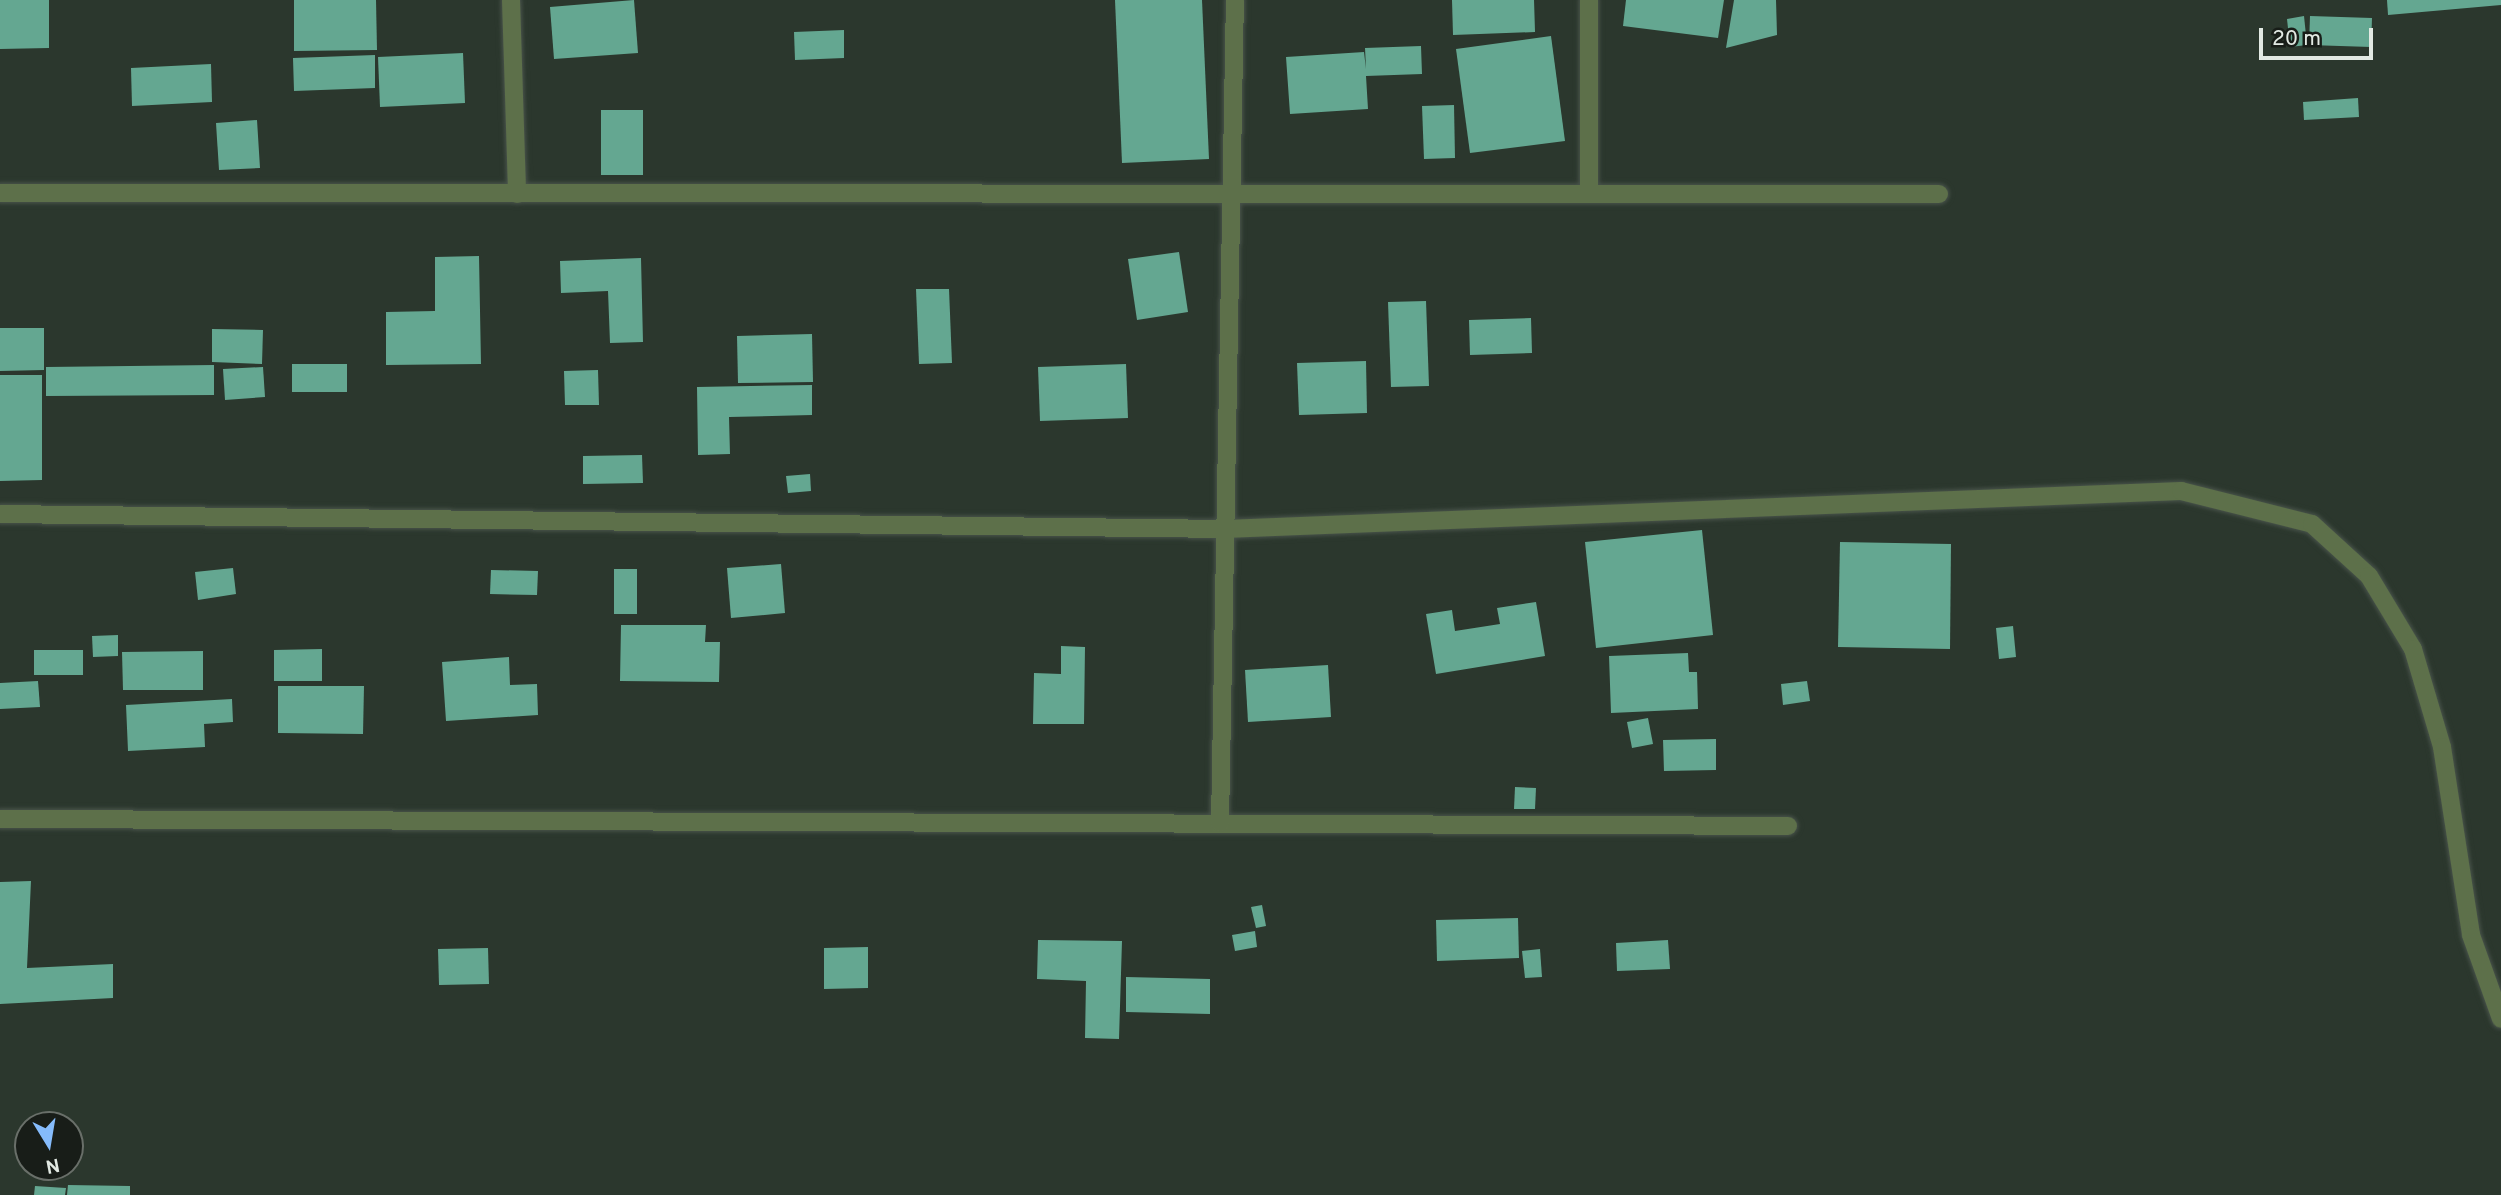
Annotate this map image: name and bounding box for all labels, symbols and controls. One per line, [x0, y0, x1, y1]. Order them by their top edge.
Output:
scale bar [2263, 14, 2377, 58]
text: 20 m [2272, 26, 2321, 53]
north arrow [14, 1111, 84, 1181]
text: N [44, 1152, 62, 1178]

